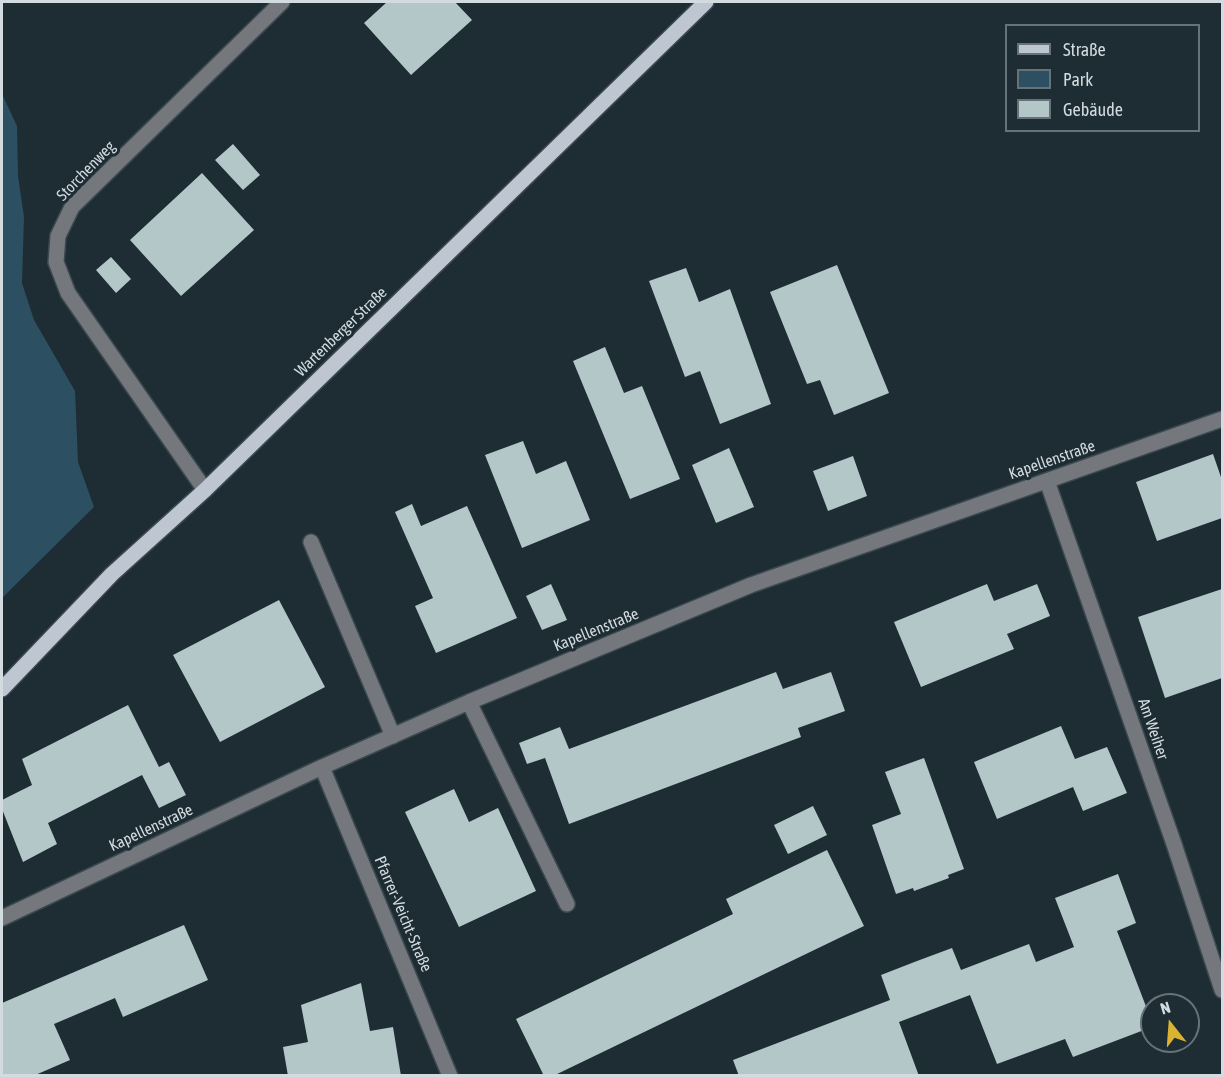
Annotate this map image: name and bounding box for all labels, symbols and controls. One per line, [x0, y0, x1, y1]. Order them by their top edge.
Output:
legend [1005, 24, 1200, 132]
text: Straße [1063, 39, 1106, 60]
text: Park [1063, 69, 1093, 90]
text: Gebäude [1063, 99, 1123, 120]
street label: Storchenweg [53, 137, 119, 205]
street label: Wartenberger Straße [291, 283, 391, 381]
street label: Kapellenstraße [1006, 436, 1098, 484]
street label: Kapellenstraße [551, 604, 641, 656]
street label: Am Weiher [1134, 696, 1172, 762]
street label: Kapellenstraße [106, 800, 196, 856]
street label: Pfarrer-Veicht-Straße [370, 853, 436, 975]
north arrow [1140, 993, 1200, 1053]
text: N [1158, 998, 1172, 1018]

